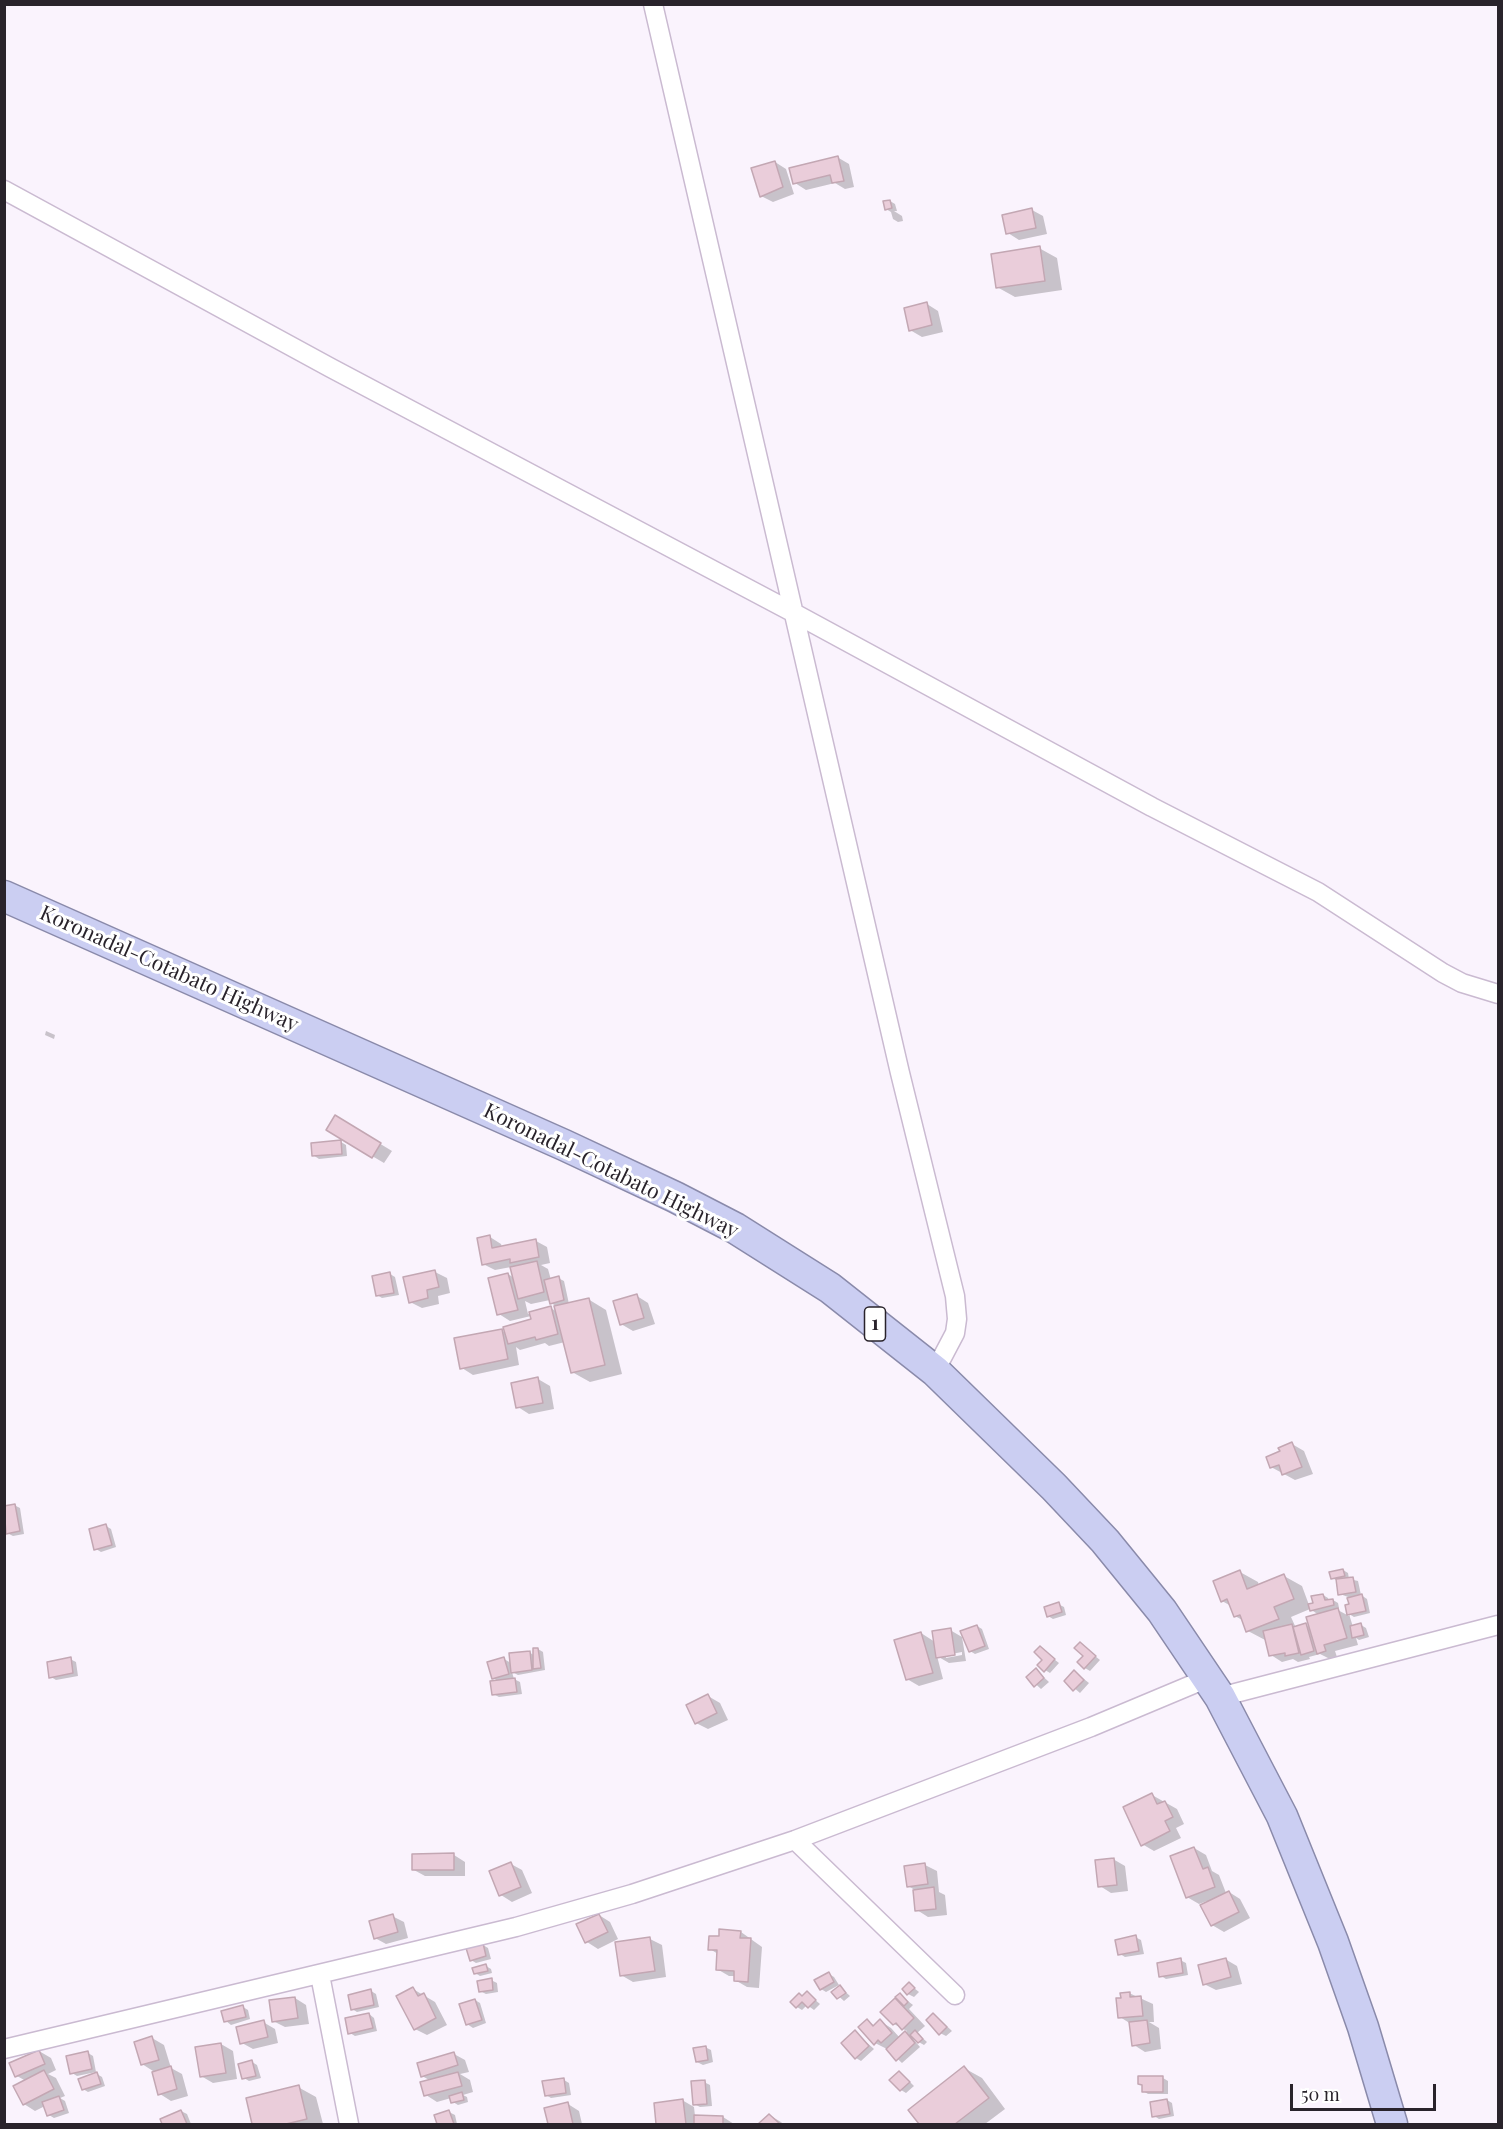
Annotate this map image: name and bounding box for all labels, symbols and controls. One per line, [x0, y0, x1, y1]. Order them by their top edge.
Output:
street label: Koronadal-Cotabato Highway [36, 900, 302, 1038]
street label: Koronadal-Cotabato Highway [479, 1098, 743, 1244]
road number: 1 [864, 1307, 886, 1341]
scale bar [1293, 2072, 1438, 2110]
text: 50 m [1301, 2082, 1340, 2106]

